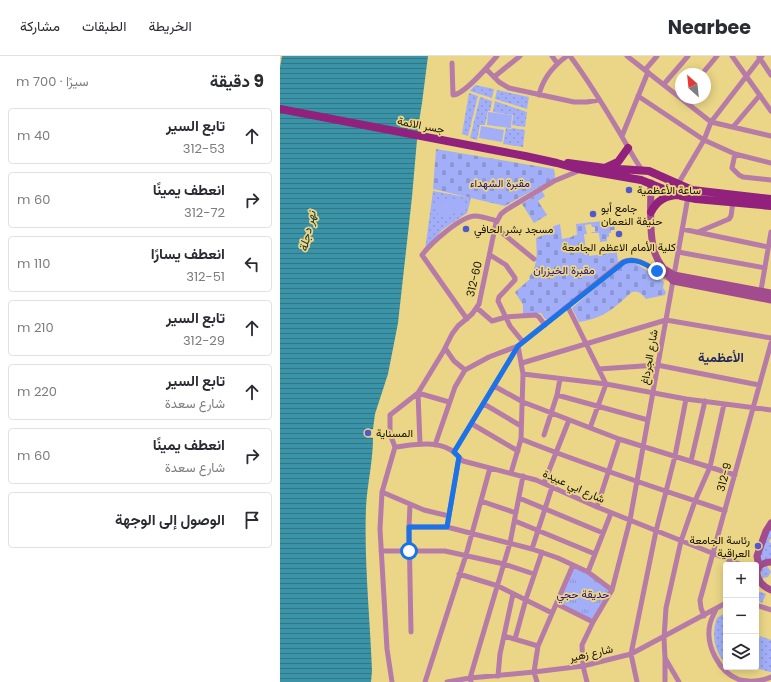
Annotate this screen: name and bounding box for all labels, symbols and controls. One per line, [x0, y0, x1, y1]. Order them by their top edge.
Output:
text: Nearbee [668, 14, 751, 41]
text: مشاركة [20, 16, 60, 36]
text: الطبقات [82, 16, 126, 36]
text: الخريطة [148, 16, 192, 36]
north arrow [675, 68, 711, 104]
text: 9 دقيقة [210, 69, 264, 93]
text: سيرًا · 700 m [16, 72, 89, 91]
street label: جسر الائمة [396, 113, 446, 137]
text: تابع السير [166, 115, 225, 136]
icon: ahead [241, 125, 263, 147]
text: 40 m [17, 126, 50, 145]
text: 312-53 [183, 139, 225, 158]
park label: مقبرة الشهداء [470, 175, 530, 191]
text: انعطف يمينًا [153, 179, 225, 200]
place label: ساعة الأعظمية [637, 182, 701, 198]
marker: ساعة الأعظمية [624, 185, 634, 195]
icon: right [241, 189, 263, 211]
text: 60 m [17, 190, 50, 209]
place label: جامع أبو حنيفة النعمان [601, 200, 663, 229]
text: 312-72 [184, 203, 225, 222]
water label: نهر دجلة [294, 208, 320, 253]
marker: جامع أبو حنيفة النعمان [588, 209, 598, 219]
place label: مسجد بشر الحافي [474, 221, 554, 239]
marker: مسجد بشر الحافي [461, 224, 471, 234]
marker: كلية الأمام الاعظم الجامعة [614, 229, 624, 239]
place label: كلية الأمام الاعظم الجامعة [562, 239, 676, 255]
text: انعطف يسارًا [151, 243, 225, 264]
icon: left [241, 253, 263, 275]
text: 110 m [17, 254, 50, 273]
street label: 312-60 [462, 259, 486, 298]
park label: مقبرة الخيزران [533, 262, 595, 278]
route end [648, 262, 666, 280]
text: 312-51 [186, 267, 225, 286]
text: تابع السير [166, 307, 225, 328]
icon: ahead [241, 317, 263, 339]
text: 210 m [17, 318, 54, 337]
street label: شارع الجرداغ [636, 328, 662, 386]
text: 312-29 [183, 331, 225, 350]
district label: الأعظمية [698, 348, 744, 367]
text: تابع السير [166, 370, 225, 391]
icon: ahead [241, 381, 263, 403]
text: 220 m [17, 382, 57, 401]
text: شارع سعدة [165, 394, 225, 413]
place label: المسناية [376, 425, 413, 441]
marker: المسناية [363, 428, 373, 438]
text: انعطف يمينًا [153, 434, 225, 455]
icon: right [241, 445, 263, 467]
text: 60 m [17, 446, 50, 465]
text: شارع سعدة [165, 458, 225, 477]
street label: 312-9 [712, 461, 736, 493]
street label: شارع ابي عبيدة [540, 465, 608, 509]
text: الوصول إلى الوجهة [115, 509, 225, 530]
icon: arrive [241, 509, 263, 531]
place label: رئاسة الجامعة العراقية [689, 532, 750, 561]
marker: رئاسة الجامعة العراقية [753, 541, 763, 551]
route start [400, 542, 418, 560]
map controls [723, 562, 759, 670]
button: + [723, 562, 759, 598]
park label: حديقة حجي [557, 586, 609, 604]
button: − [723, 598, 759, 634]
button: layers [723, 634, 759, 670]
street label: شارع زهير [567, 641, 615, 666]

